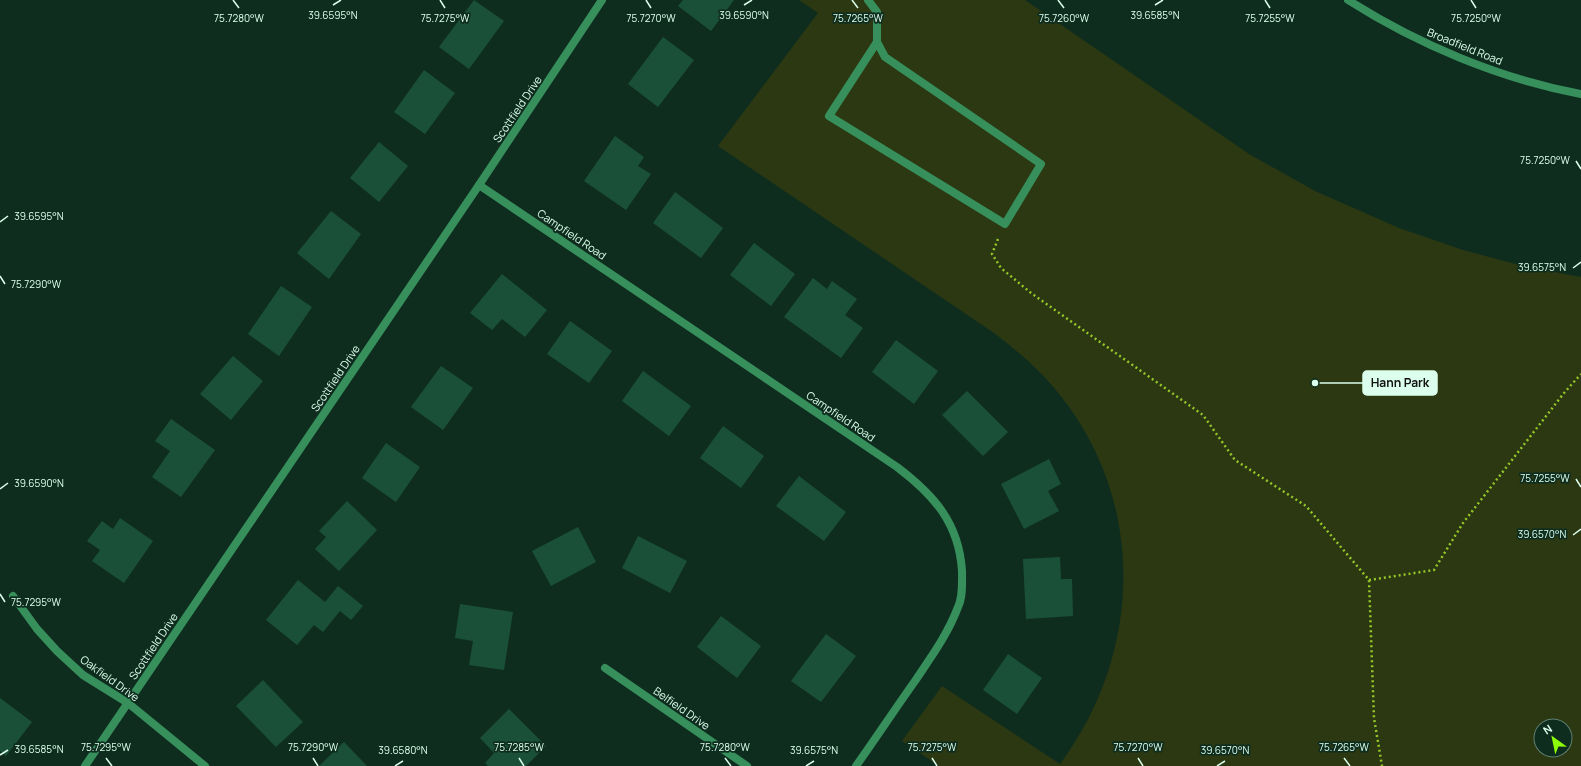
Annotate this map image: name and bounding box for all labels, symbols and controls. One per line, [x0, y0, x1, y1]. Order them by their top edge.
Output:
text: 39.6595°N [308, 8, 358, 22]
text: 39.6590°N [719, 8, 769, 22]
text: 39.6585°N [1131, 8, 1180, 22]
text: 75.7280°W [214, 11, 265, 25]
text: 75.7275°W [421, 11, 470, 25]
text: 75.7270°W [626, 11, 676, 25]
text: 75.7265°W [833, 11, 884, 25]
text: 75.7260°W [1039, 11, 1090, 25]
text: 75.7255°W [1245, 11, 1295, 25]
text: 75.7250°W [1451, 11, 1502, 25]
street label: Broadfield Road [1425, 24, 1505, 68]
street label: Scottfield Drive [489, 72, 545, 145]
text: 75.7250°W [1520, 153, 1571, 167]
street label: Campfield Road [535, 205, 609, 263]
text: 39.6595°N [14, 209, 64, 223]
text: 39.6575°N [1518, 260, 1566, 274]
text: 75.7290°W [11, 277, 62, 291]
street label: Scottfield Drive [307, 341, 363, 414]
callout: Hann Park [1363, 371, 1437, 395]
text: Hann Park [1371, 374, 1430, 391]
street label: Campfield Road [804, 387, 878, 445]
text: 75.7255°W [1520, 471, 1570, 485]
text: 39.6590°N [14, 476, 64, 490]
text: 39.6570°N [1518, 527, 1566, 541]
text: 75.7295°W [11, 595, 62, 609]
street label: Scottfield Drive [125, 609, 181, 682]
street label: Oakfield Drive [77, 651, 143, 705]
street label: Belfield Drive [651, 683, 714, 733]
north arrow [1533, 718, 1573, 758]
text: N [1540, 721, 1555, 738]
text: 75.7295°W [81, 740, 132, 754]
text: 75.7290°W [288, 740, 339, 754]
text: 75.7285°W [494, 740, 544, 754]
text: 75.7280°W [700, 740, 751, 754]
text: 75.7275°W [908, 740, 957, 754]
text: 75.7270°W [1113, 740, 1163, 754]
text: 75.7265°W [1319, 740, 1370, 754]
text: 39.6585°N [15, 742, 64, 756]
text: 39.6580°N [378, 743, 428, 757]
text: 39.6575°N [790, 743, 838, 757]
text: 39.6570°N [1201, 743, 1249, 757]

